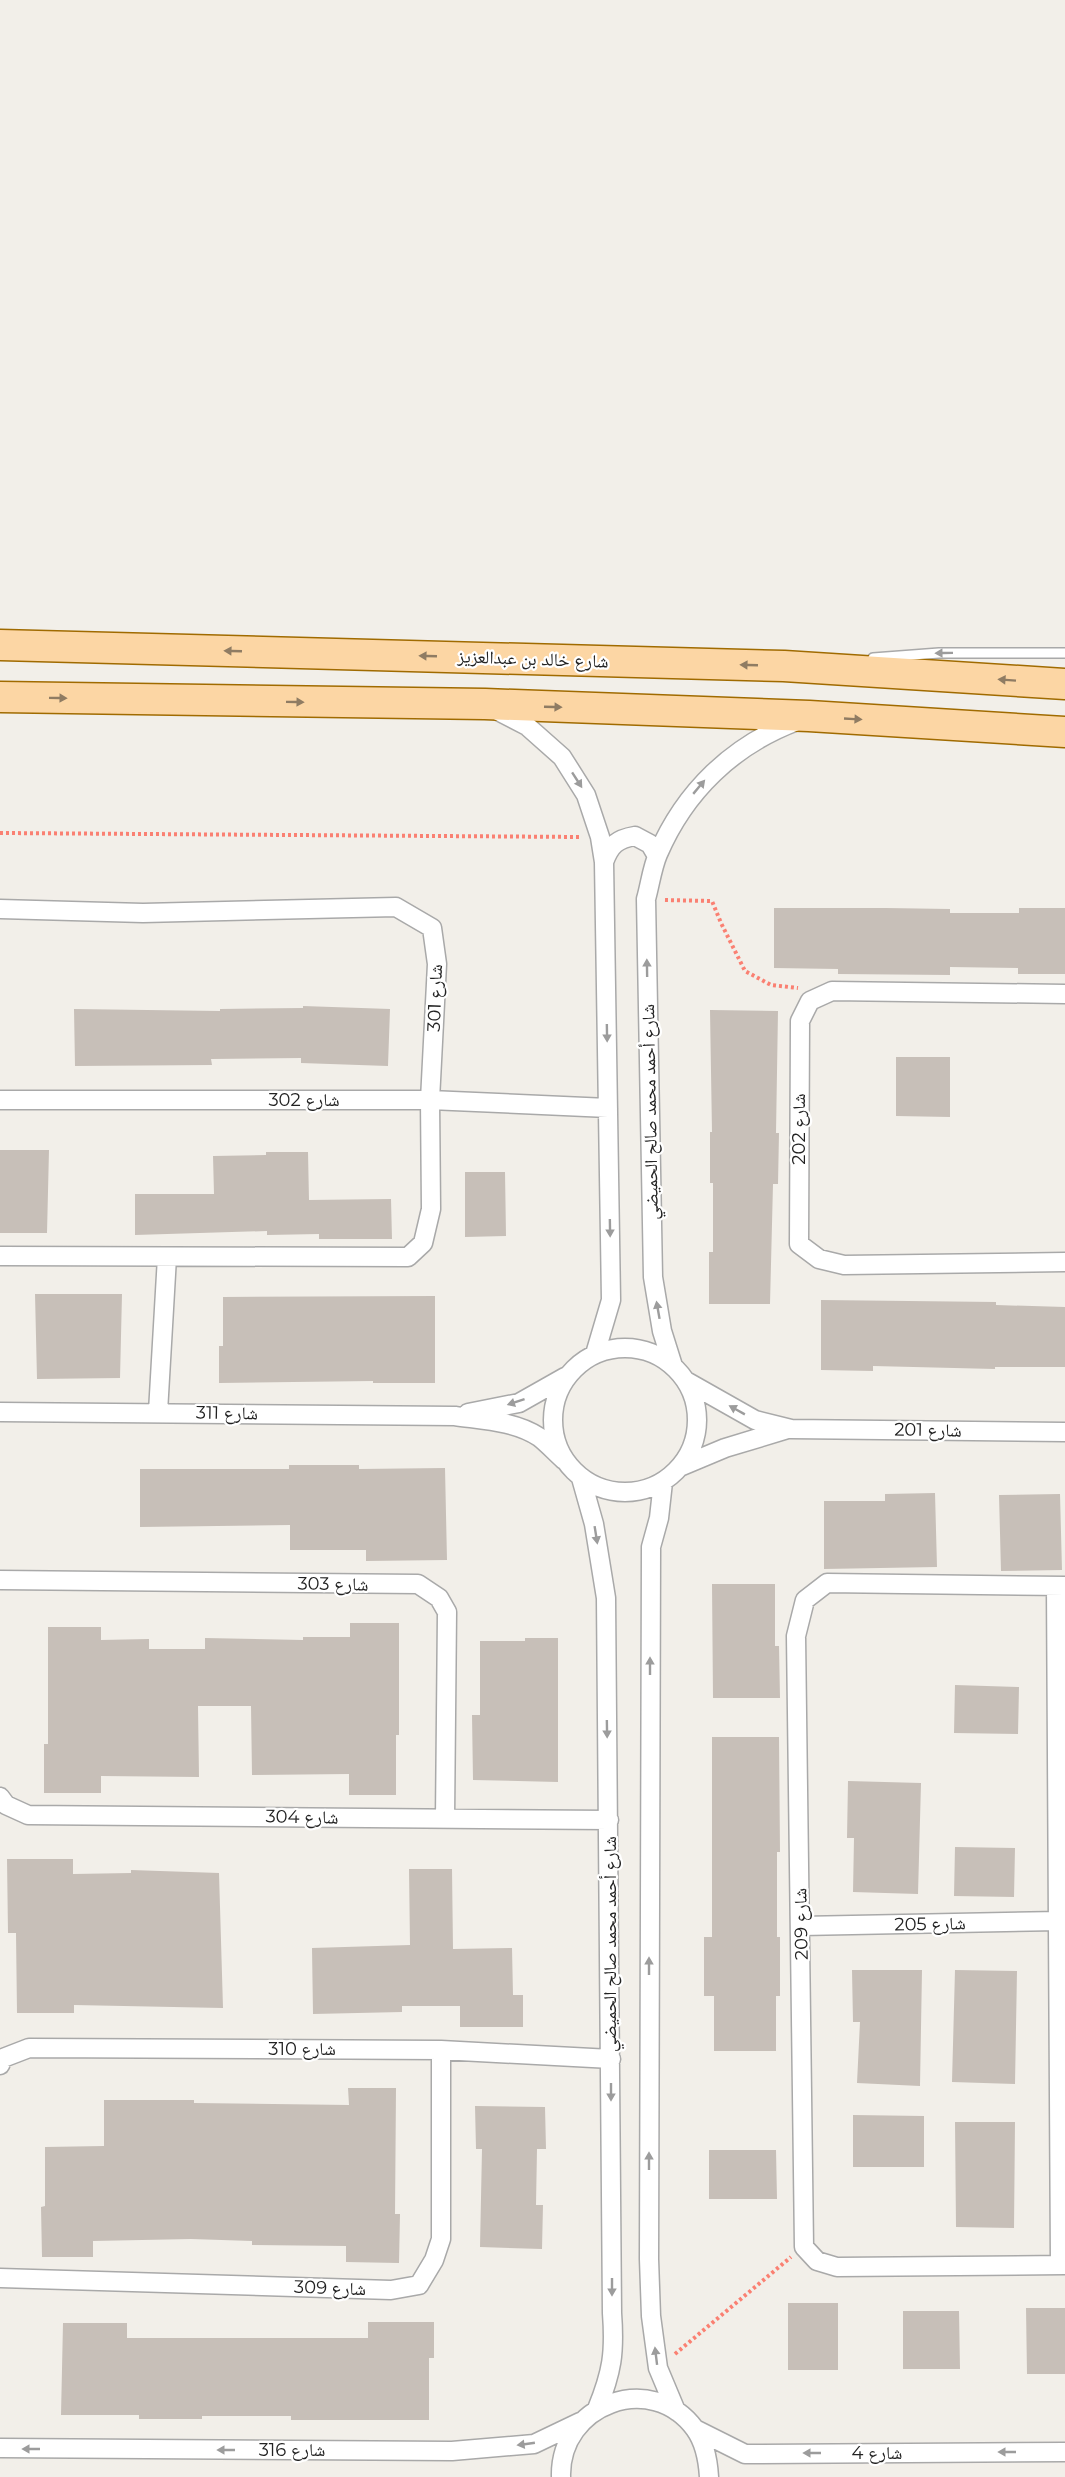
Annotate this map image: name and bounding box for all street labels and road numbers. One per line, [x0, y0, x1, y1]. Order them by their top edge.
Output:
street label: شارع خالد بن عبدالعزيز [456, 645, 609, 673]
street label: شارع 301 [423, 964, 447, 1032]
street label: شارع أحمد محمد صالح الحميضي [637, 1004, 666, 1220]
street label: شارع 302 [268, 1089, 340, 1111]
street label: شارع 202 [788, 1093, 810, 1165]
street label: شارع 311 [196, 1401, 258, 1425]
street label: شارع 201 [894, 1418, 962, 1442]
street label: شارع 303 [297, 1572, 369, 1596]
street label: شارع 304 [265, 1805, 339, 1829]
street label: شارع أحمد محمد صالح الحميضي [599, 1836, 625, 2052]
street label: شارع 209 [789, 1888, 813, 1960]
street label: شارع 205 [894, 1912, 966, 1936]
street label: شارع 310 [268, 2038, 336, 2060]
street label: شارع 309 [294, 2276, 366, 2300]
street label: شارع 316 [259, 2439, 325, 2461]
street label: شارع 4 [852, 2442, 902, 2464]

